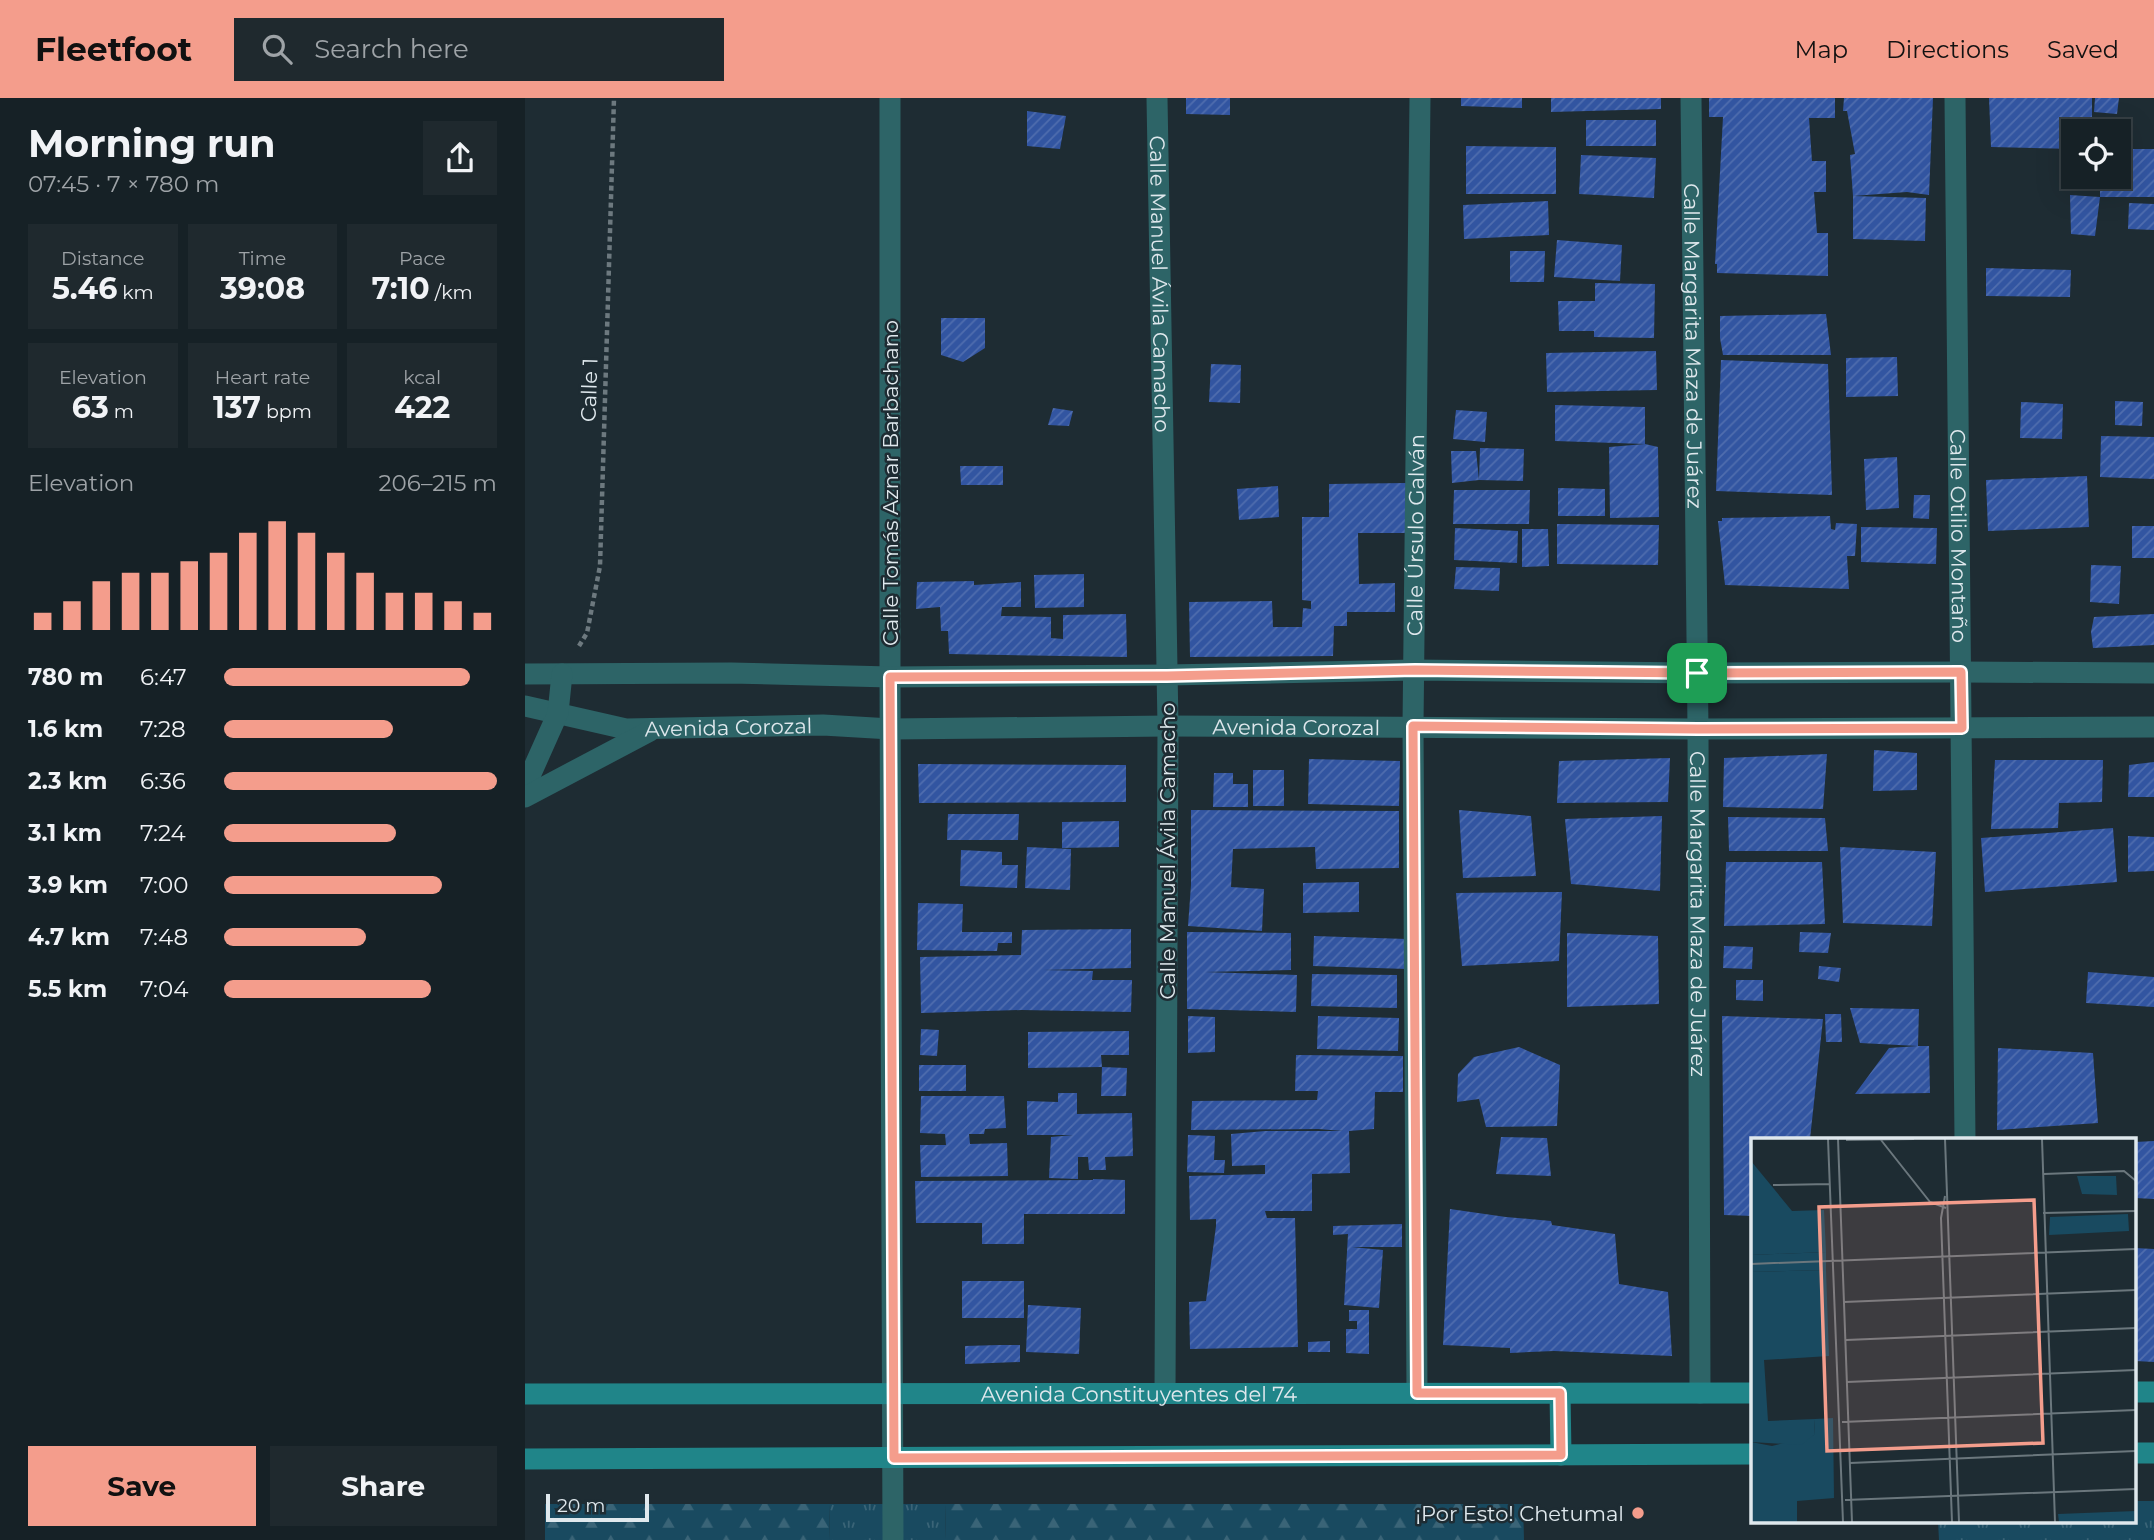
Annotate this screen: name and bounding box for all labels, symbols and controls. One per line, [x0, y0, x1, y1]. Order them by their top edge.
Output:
search box [234, 18, 724, 81]
text: Fleetfoot [35, 29, 192, 69]
icon: search [258, 30, 296, 68]
text: Search here [314, 33, 469, 65]
text: Map [1795, 35, 1848, 64]
text: Directions [1886, 35, 2009, 64]
text: Saved [2047, 35, 2119, 64]
map controls [2061, 119, 2131, 189]
button: locate [2061, 119, 2131, 189]
text: Morning run [28, 120, 276, 167]
button: share [423, 121, 497, 195]
street label: Calle Manuel Ávila Camacho [1145, 135, 1175, 433]
text: 07:45 · 7 × 780 m [28, 170, 219, 198]
street label: Calle Margarita Maza de Juárez [1679, 183, 1708, 509]
text: Distance [61, 247, 145, 270]
text: Time [239, 247, 286, 270]
text: Pace [399, 247, 445, 270]
text: 5.46 [52, 270, 117, 307]
text: 39:08 [220, 270, 305, 307]
text: 7:10 [372, 270, 430, 307]
text: km [117, 281, 154, 304]
text: /km [430, 281, 473, 304]
street label: Calle Tomás Aznar Barbachano [878, 320, 903, 646]
street label: Calle 1 [575, 357, 603, 423]
text: Elevation [59, 366, 147, 389]
text: Heart rate [215, 366, 310, 389]
text: kcal [403, 366, 441, 389]
text: 63 [72, 389, 109, 426]
text: 137 [213, 389, 261, 426]
text: 422 [394, 389, 450, 426]
text: m [109, 400, 134, 423]
text: bpm [261, 400, 312, 423]
street label: Calle Otilio Montaño [1946, 429, 1973, 643]
street label: Calle Úrsulo Galván [1402, 434, 1429, 636]
text: Elevation [28, 469, 134, 497]
text: 206–215 m [379, 469, 497, 497]
pin [1667, 643, 1727, 703]
icon: arrive [1678, 654, 1716, 692]
text: 780 m [28, 663, 103, 691]
text: 6:47 [140, 663, 187, 691]
street label: Calle Manuel Ávila Camacho [1155, 702, 1180, 1000]
street label: Avenida Corozal [644, 713, 813, 741]
street label: Avenida Corozal [1212, 714, 1380, 740]
text: 1.6 km [28, 715, 103, 743]
text: 7:28 [140, 715, 186, 743]
street label: Calle Margarita Maza de Juárez [1686, 751, 1712, 1077]
text: 2.3 km [28, 767, 107, 795]
text: 6:36 [140, 767, 186, 795]
text: 3.1 km [28, 819, 102, 847]
text: 7:24 [140, 819, 186, 847]
text: 3.9 km [28, 871, 108, 899]
text: 7:00 [140, 871, 188, 899]
text: 4.7 km [28, 923, 110, 951]
text: 7:48 [140, 923, 188, 951]
text: 5.5 km [28, 975, 107, 1003]
text: 7:04 [140, 975, 188, 1003]
inset map [1751, 1138, 2137, 1522]
street label: Avenida Constituyentes del 74 [981, 1381, 1297, 1406]
button: Save [28, 1446, 256, 1526]
button: Share [270, 1446, 497, 1526]
scale bar [546, 1491, 649, 1523]
text: 20 m [557, 1494, 605, 1517]
place label: ¡Por Esto! Chetumal [1416, 1501, 1624, 1526]
marker: ¡Por Esto! Chetumal [1630, 1505, 1646, 1521]

